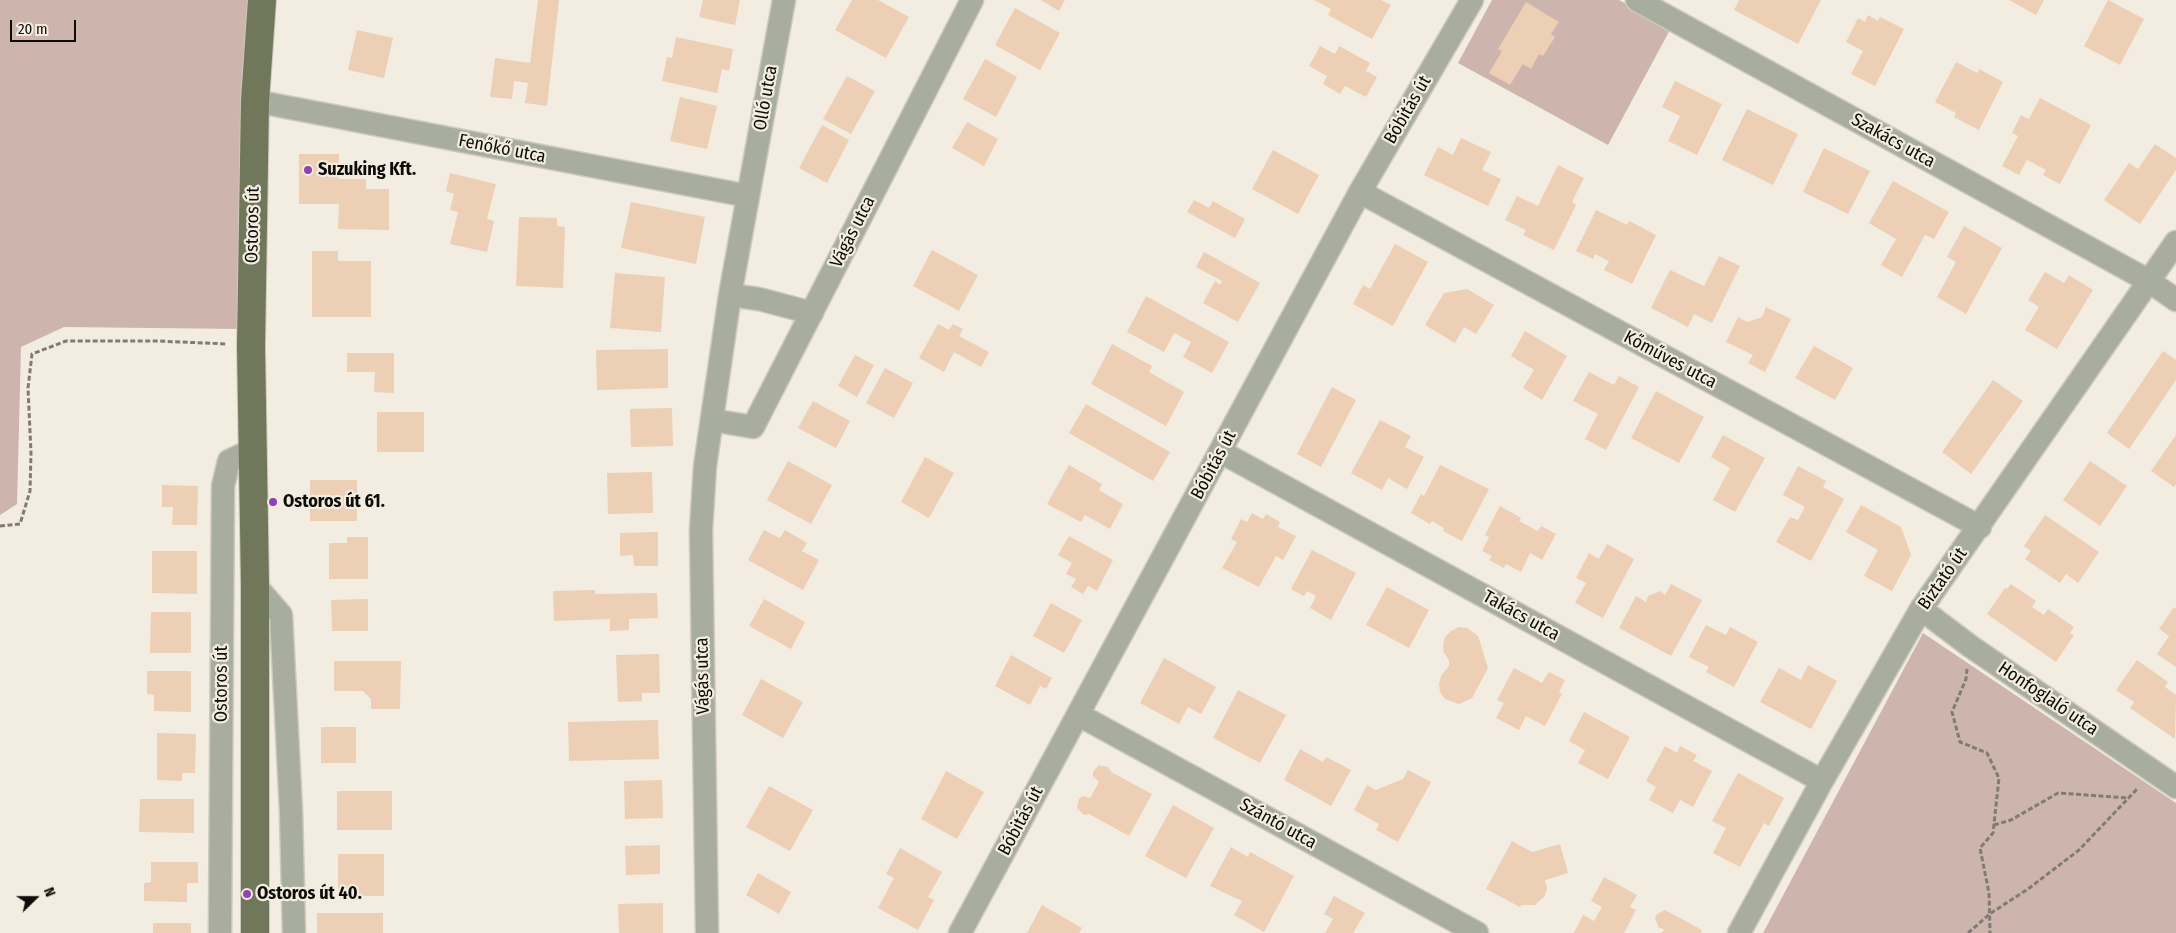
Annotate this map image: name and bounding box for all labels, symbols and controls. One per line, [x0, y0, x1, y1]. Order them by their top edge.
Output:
scale bar [12, 10, 79, 42]
text: 20 m [18, 20, 48, 38]
street label: Olló utca [750, 64, 782, 132]
street label: Bóbitás út [1380, 72, 1436, 148]
street label: Szakács utca [1847, 109, 1939, 173]
street label: Fenőkő utca [457, 130, 547, 168]
place label: Suzuking Kft. [318, 159, 416, 181]
marker: Suzuking Kft. [302, 164, 314, 176]
street label: Ostoros út [242, 187, 264, 263]
street label: Vágás utca [826, 193, 880, 271]
street label: Kőműves utca [1620, 326, 1720, 394]
street label: Bóbitás út [1187, 427, 1241, 503]
place label: Ostoros út 61. [283, 491, 385, 513]
marker: Ostoros út 61. [267, 496, 279, 508]
street label: Biztató út [1914, 544, 1972, 614]
street label: Takács utca [1479, 586, 1563, 646]
street label: Vágás utca [692, 637, 714, 715]
street label: Ostoros út [211, 646, 233, 722]
street label: Honfoglaló utca [1994, 658, 2102, 740]
street label: Bóbitás út [994, 783, 1048, 859]
street label: Szántó utca [1236, 794, 1320, 854]
north arrow [10, 873, 60, 923]
place label: Ostoros út 40. [257, 883, 362, 905]
text: N [40, 885, 59, 899]
marker: Ostoros út 40. [241, 888, 253, 900]

